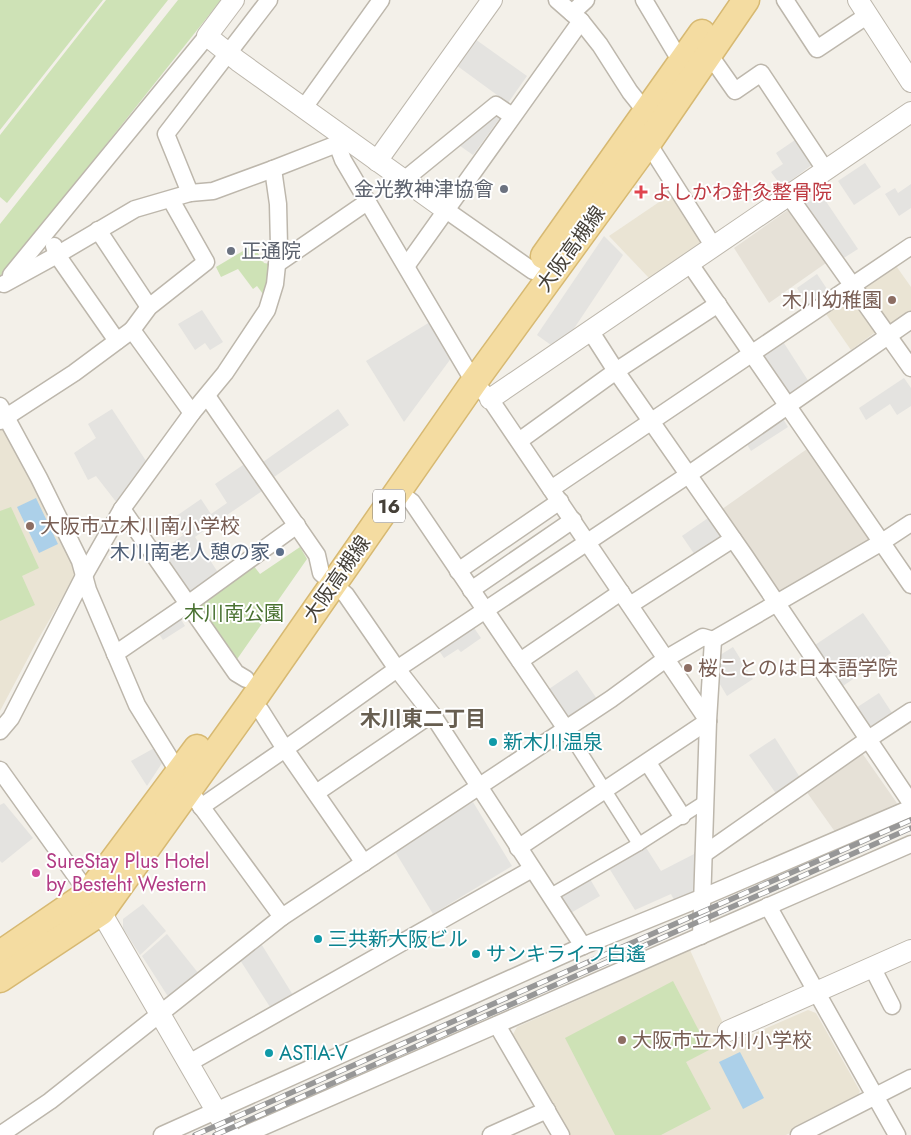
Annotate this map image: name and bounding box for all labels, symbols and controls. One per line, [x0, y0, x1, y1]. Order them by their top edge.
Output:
place label: 金光教神津協會 [354, 175, 494, 204]
place label: よしかわ針灸整骨院 [652, 178, 832, 207]
marker: 金光教神津協會 [498, 183, 510, 195]
marker: よしかわ針灸整骨院 [634, 185, 648, 199]
street label: 大阪高槻線 [530, 200, 612, 298]
place label: 正通院 [241, 237, 301, 266]
marker: 正通院 [225, 245, 237, 257]
place label: 木川幼稚園 [782, 286, 882, 315]
marker: 木川幼稚園 [886, 294, 898, 306]
road number: 16 [373, 490, 405, 522]
place label: 大阪市立木川南小学校 [40, 512, 240, 541]
marker: 大阪市立木川南小学校 [24, 520, 36, 532]
street label: 大阪高槻線 [296, 530, 378, 628]
place label: 木川南老人憩の家 [110, 538, 270, 567]
marker: 木川南老人憩の家 [274, 546, 286, 558]
park label: 木川南公園 [184, 599, 284, 628]
place label: 桜ことのは日本語学院 [698, 654, 898, 683]
marker: 桜ことのは日本語学院 [682, 662, 694, 674]
district label: 木川東二丁目 [360, 704, 486, 734]
place label: 新木川温泉 [503, 728, 603, 757]
marker: 新木川温泉 [487, 736, 499, 748]
place label: SureStay Plus Hotel by Besteht Western [46, 847, 209, 899]
marker: SureStay Plus Hotel by Besteht Western [30, 867, 42, 879]
place label: 三共新大阪ビル [328, 925, 468, 954]
marker: 三共新大阪ビル [312, 933, 324, 945]
place label: サンキライフ白遙 [486, 940, 646, 969]
marker: サンキライフ白遙 [470, 948, 482, 960]
place label: 大阪市立木川小学校 [632, 1026, 812, 1055]
marker: 大阪市立木川小学校 [616, 1034, 628, 1046]
place label: ASTIA-V [279, 1039, 349, 1068]
marker: ASTIA-V [263, 1047, 275, 1059]

